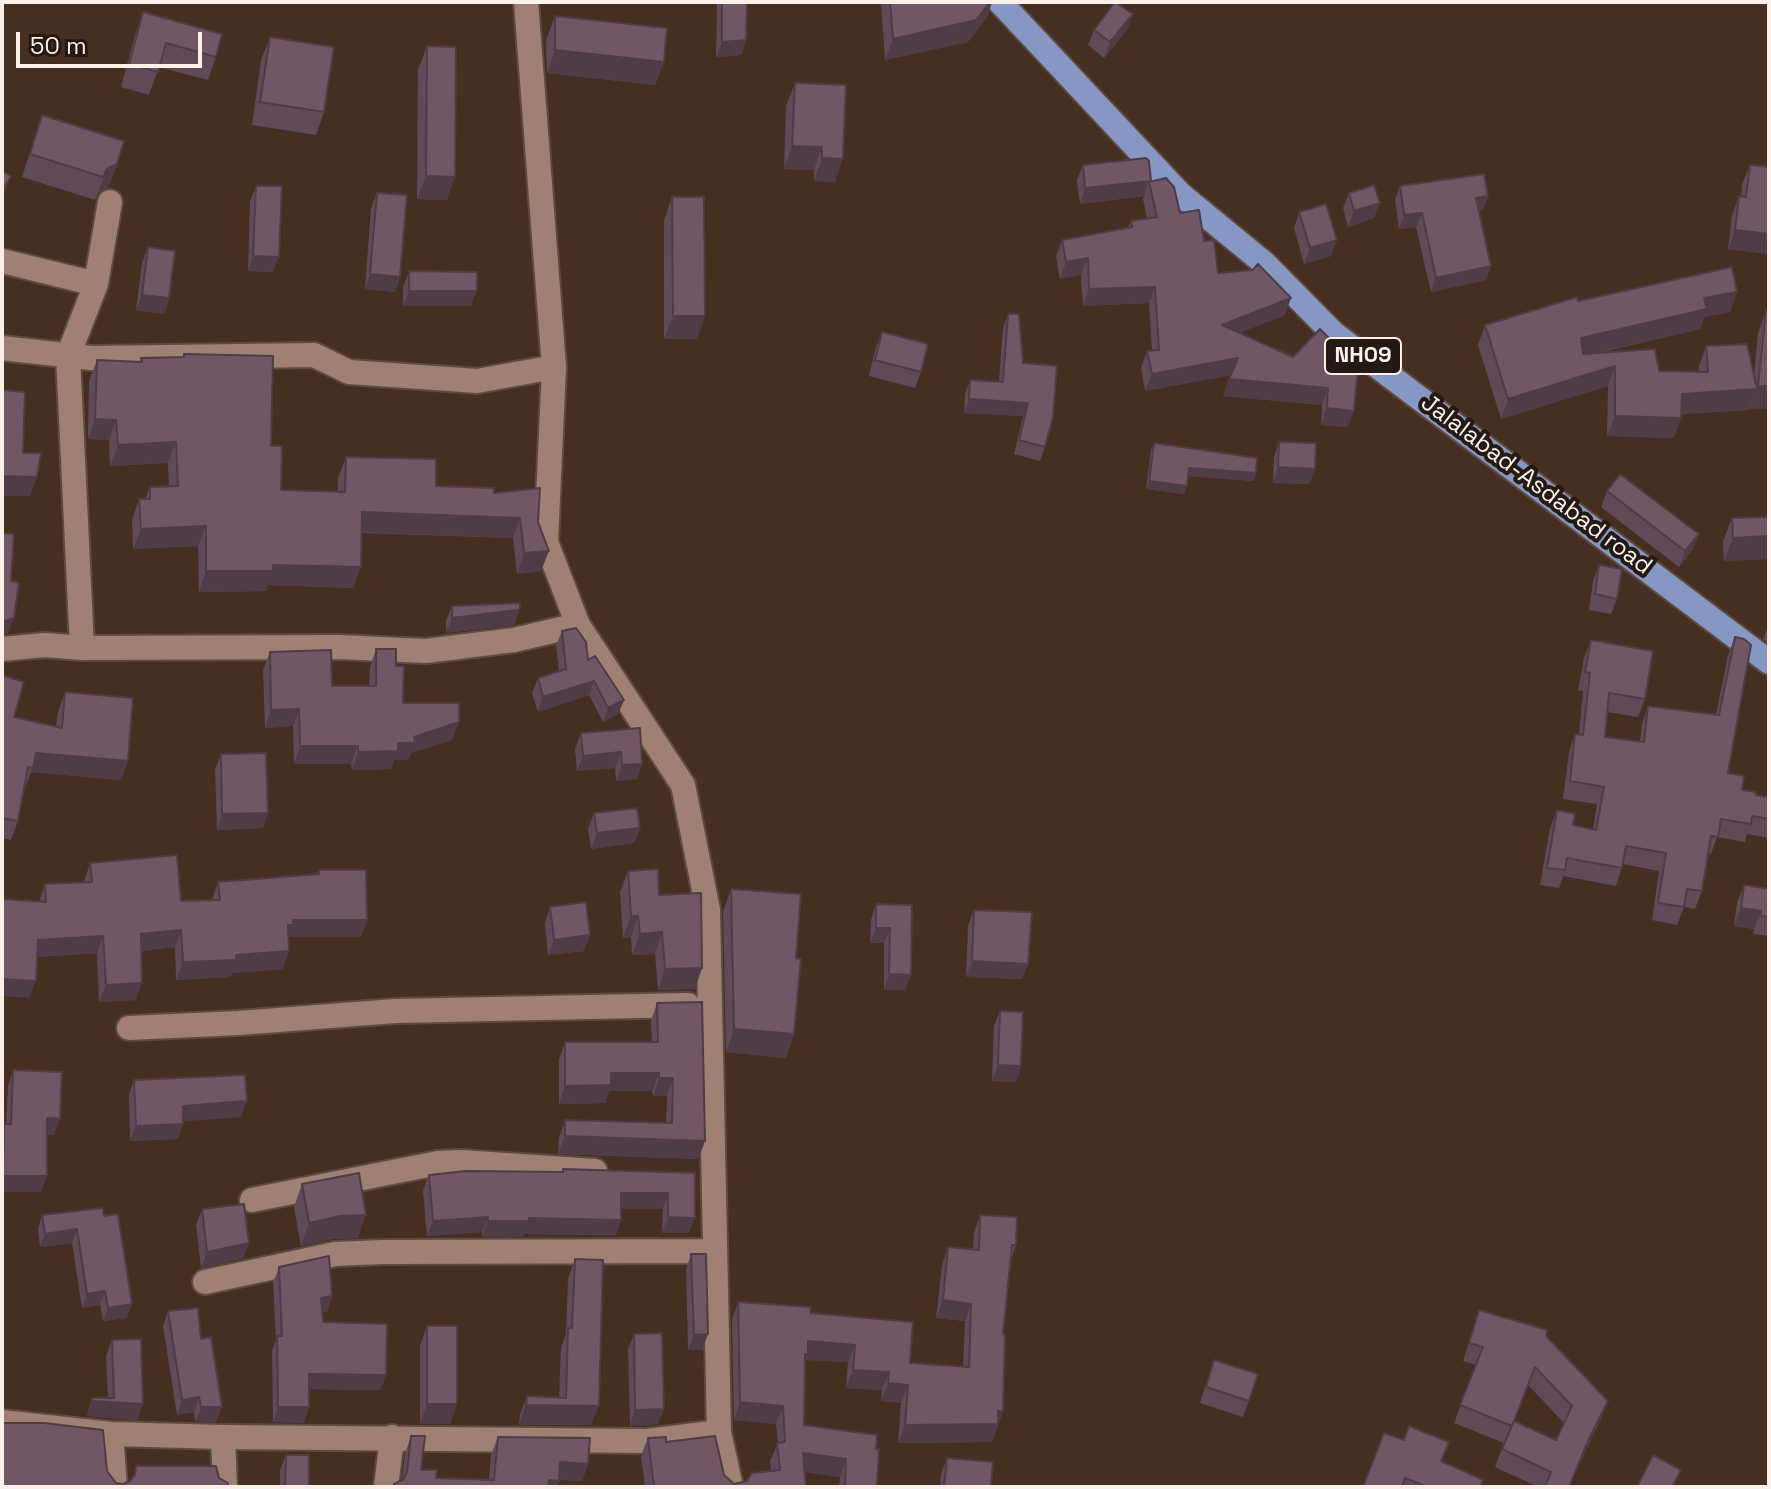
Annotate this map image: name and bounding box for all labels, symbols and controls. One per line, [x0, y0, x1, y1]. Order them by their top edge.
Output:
scale bar [20, 16, 206, 66]
text: 50 m [30, 30, 87, 61]
road number: NH09 [1325, 338, 1401, 374]
street label: Jalalabad-Asdabad road [1415, 389, 1657, 581]

